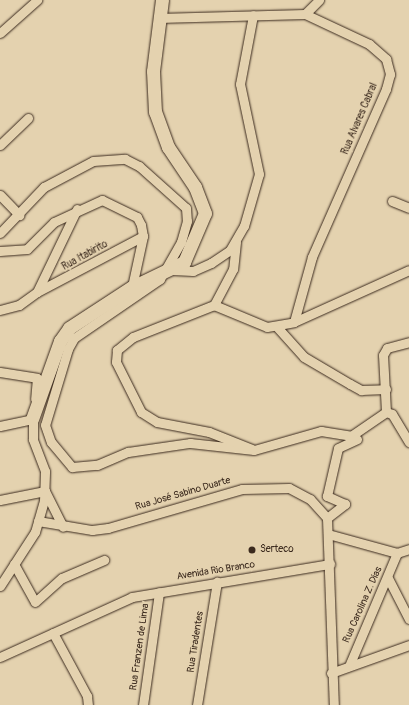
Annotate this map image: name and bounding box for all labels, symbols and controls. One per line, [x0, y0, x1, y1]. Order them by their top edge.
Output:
street label: Rua Alvares Cabral [339, 81, 381, 157]
street label: Rua Itabirito [60, 238, 110, 274]
street label: Rua José Sabino Duarte [134, 475, 232, 513]
place label: Serteco [260, 544, 294, 556]
marker: Serteco [247, 545, 257, 555]
street label: Avenida Rio Branco [176, 559, 256, 583]
street label: Rua Carolina Z. Dias [341, 565, 385, 645]
street label: Rua Franzen de Lima [128, 603, 152, 691]
street label: Rua Tiradentes [185, 610, 207, 674]

